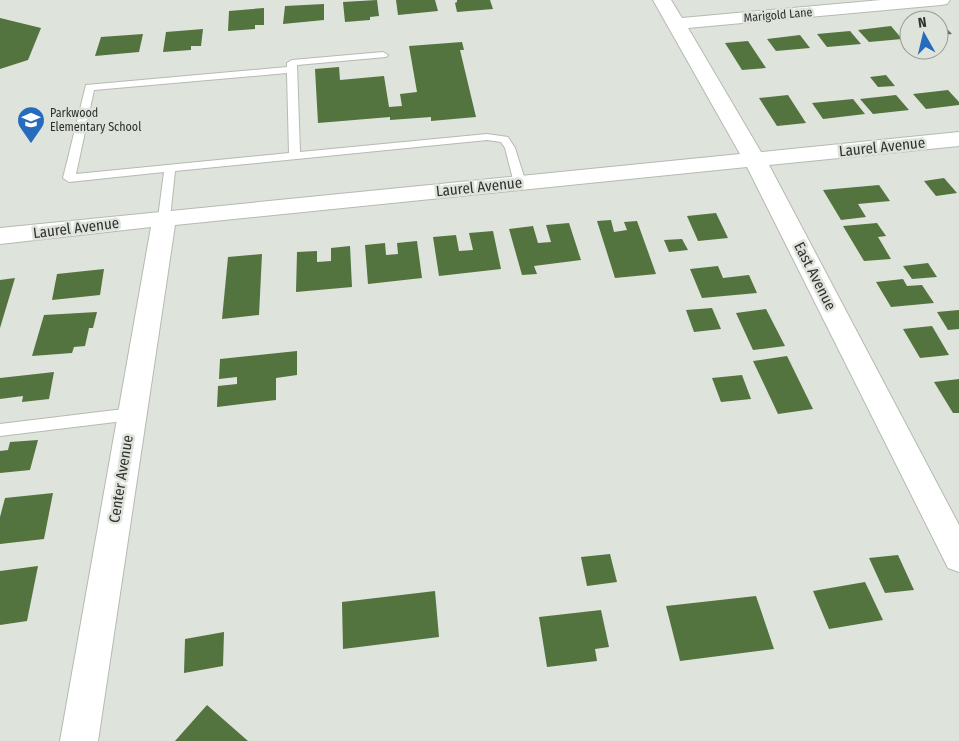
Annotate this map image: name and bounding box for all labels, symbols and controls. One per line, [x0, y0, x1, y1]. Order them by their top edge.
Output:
street label: Marigold Lane [743, 5, 813, 25]
north arrow [899, 10, 949, 60]
text: N [917, 14, 928, 32]
school or university icon: Parkwood Elementary School [16, 105, 46, 144]
place label: Parkwood Elementary School [50, 106, 141, 134]
street label: Laurel Avenue [838, 134, 926, 160]
street label: Laurel Avenue [435, 174, 523, 200]
street label: Laurel Avenue [32, 214, 120, 242]
street label: East Avenue [790, 239, 840, 313]
street label: Center Avenue [105, 434, 137, 524]

